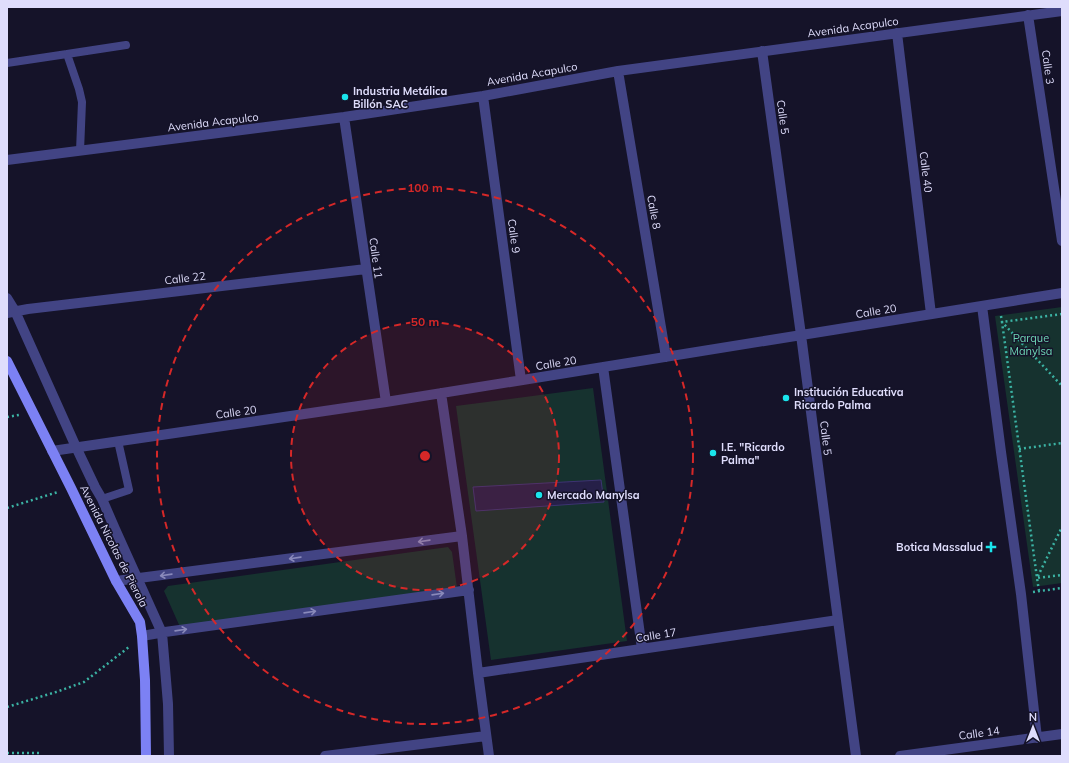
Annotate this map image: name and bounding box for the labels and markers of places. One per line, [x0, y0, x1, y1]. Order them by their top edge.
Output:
place label: Industria Metálica Billón SAC [353, 84, 448, 111]
marker: Industria Metálica Billón SAC [340, 92, 350, 102]
place label: Institución Educativa Ricardo Palma [794, 385, 904, 412]
marker: Institución Educativa Ricardo Palma [781, 393, 791, 403]
place label: I.E. "Ricardo Palma" [721, 440, 785, 467]
marker: I.E. "Ricardo Palma" [708, 448, 718, 458]
centre of rings [418, 449, 432, 463]
place label: Mercado Manylsa [547, 488, 640, 502]
marker: Mercado Manylsa [534, 490, 544, 500]
place label: Botica Massalud [896, 540, 983, 554]
marker: Botica Massalud [986, 542, 996, 552]

